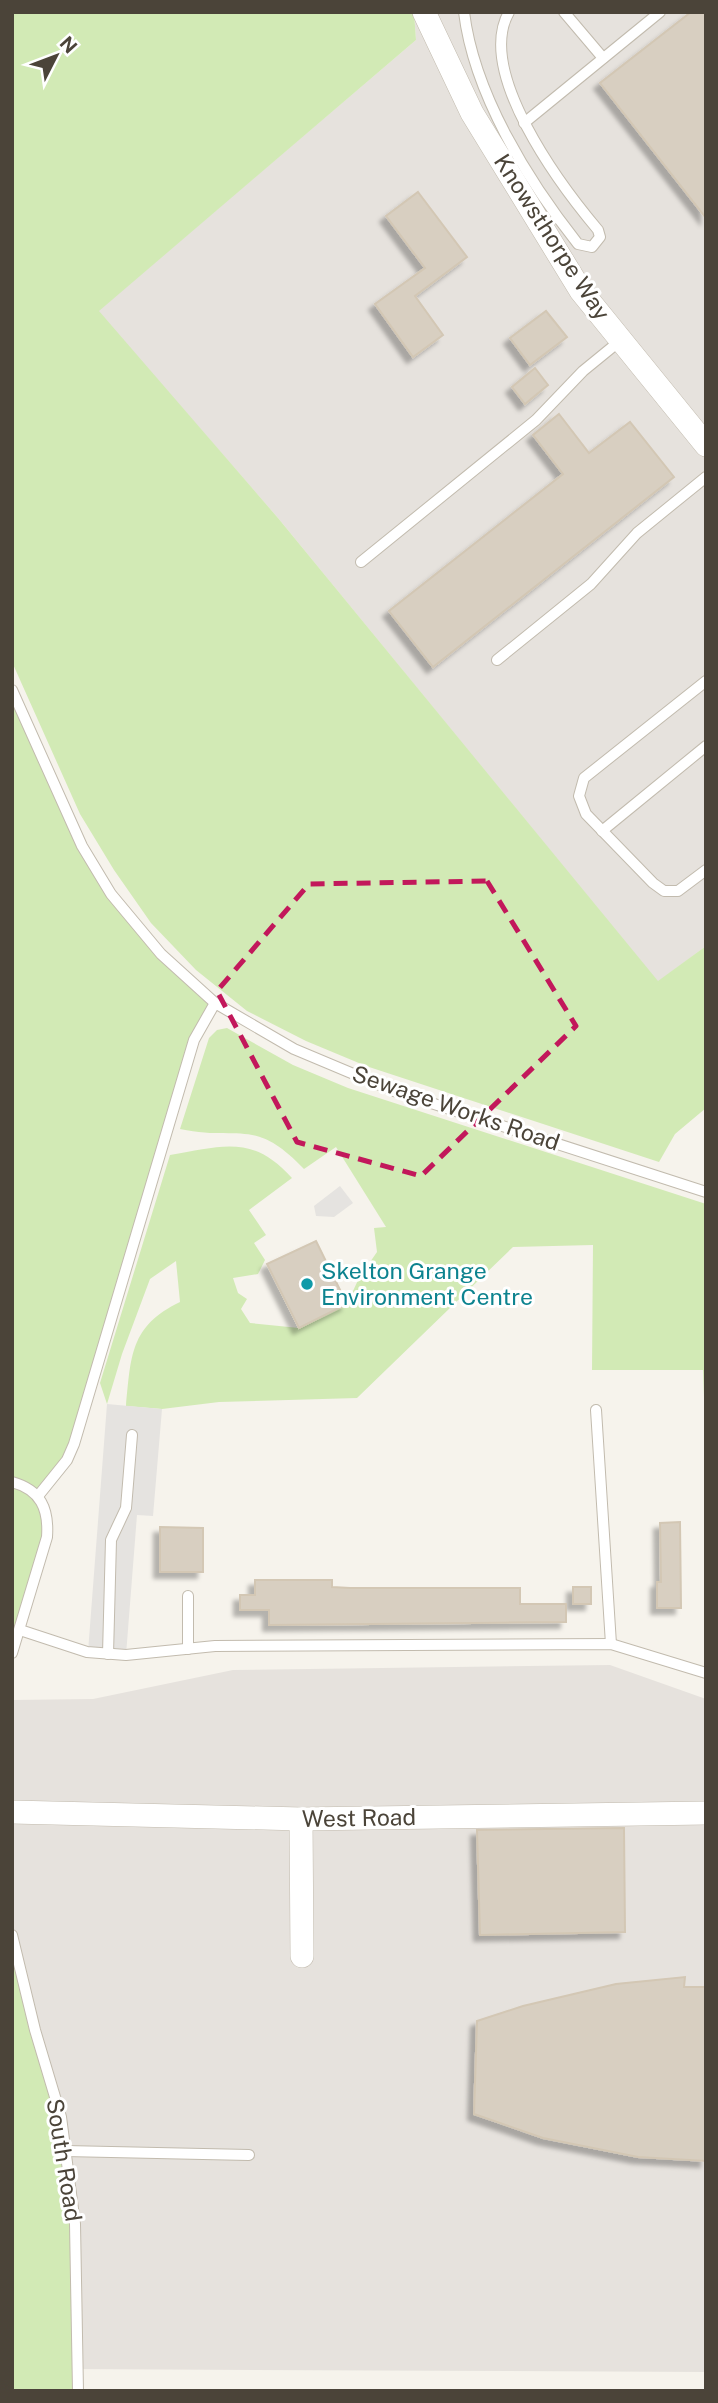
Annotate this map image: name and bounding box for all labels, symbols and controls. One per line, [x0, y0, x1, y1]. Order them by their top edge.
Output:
north arrow [21, 21, 91, 91]
text: N [55, 32, 82, 58]
street label: Knowsthorpe Way [489, 149, 616, 325]
street label: Sewage Works Road [349, 1059, 563, 1156]
place label: Skelton Grange Environment Centre [321, 1257, 533, 1310]
marker: Skelton Grange Environment Centre [299, 1276, 315, 1292]
street label: West Road [302, 1803, 416, 1832]
street label: South Road [41, 2097, 88, 2223]

